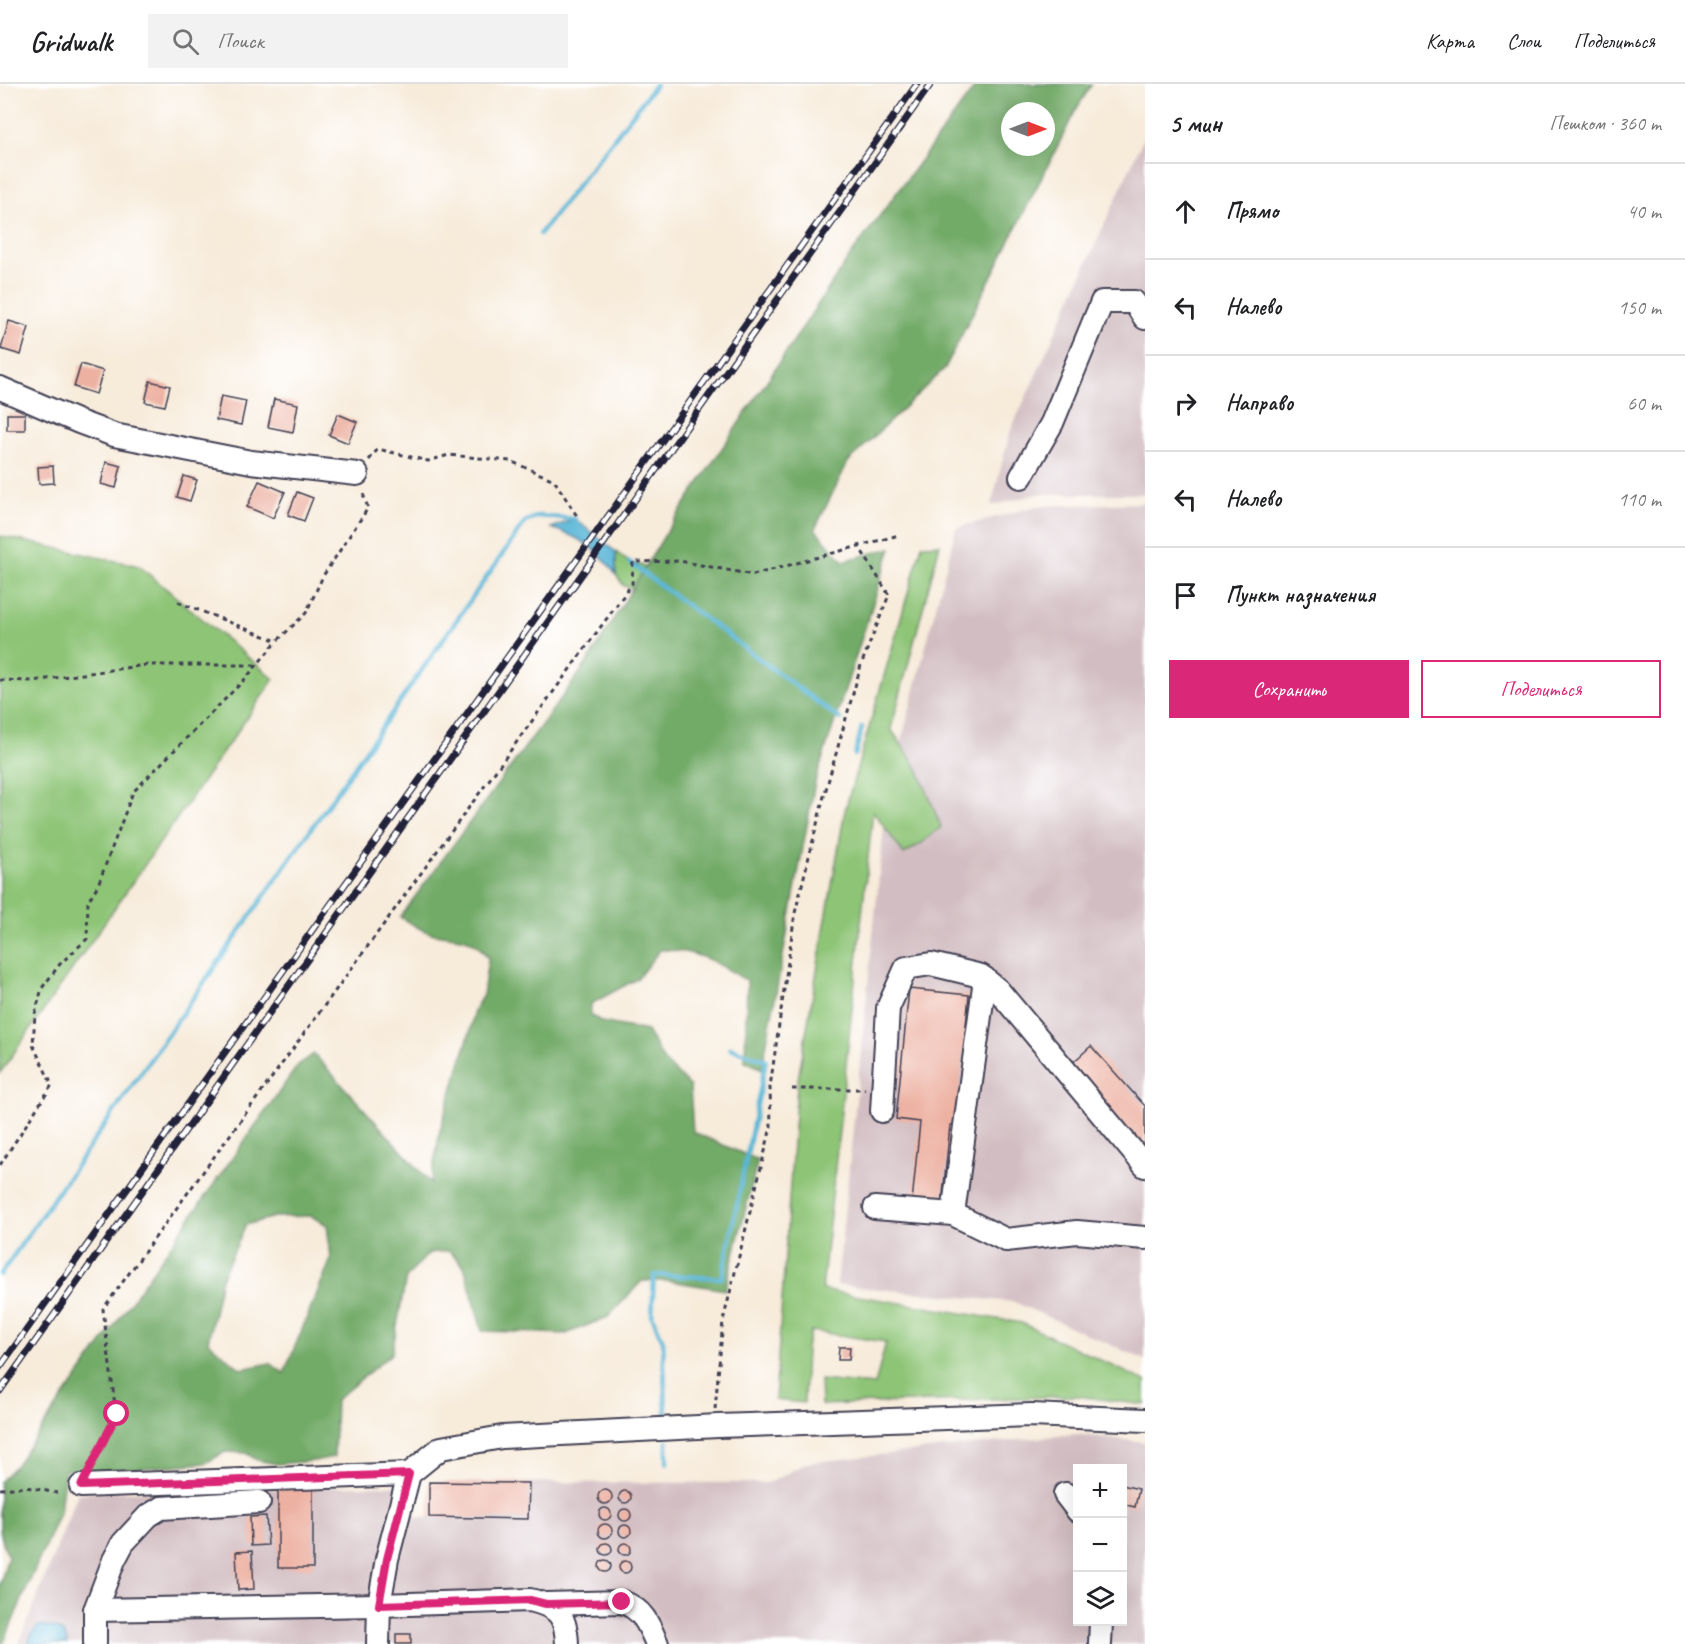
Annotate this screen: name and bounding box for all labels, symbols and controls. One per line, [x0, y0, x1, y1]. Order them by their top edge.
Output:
search box [148, 14, 568, 68]
text: Gridwalk [30, 24, 112, 59]
icon: search [169, 25, 202, 58]
text: Поиск [217, 27, 264, 55]
text: Карта [1426, 28, 1474, 54]
text: Слои [1507, 28, 1541, 54]
text: Поделиться [1574, 28, 1655, 54]
north arrow [1001, 102, 1055, 156]
text: 5 мин [1169, 107, 1221, 140]
text: Пешком · 360 m [1549, 111, 1661, 136]
icon: ahead [1169, 195, 1202, 228]
text: Прямо [1226, 197, 1278, 225]
text: 40 m [1627, 199, 1661, 224]
icon: left [1169, 291, 1202, 324]
text: Налево [1226, 293, 1282, 321]
text: 150 m [1618, 295, 1661, 320]
icon: right [1169, 387, 1202, 420]
text: Направо [1226, 389, 1293, 417]
text: 60 m [1627, 391, 1661, 416]
icon: left [1169, 483, 1202, 516]
text: Налево [1226, 485, 1282, 513]
text: 110 m [1618, 487, 1661, 512]
icon: arrive [1169, 579, 1202, 612]
text: Пункт назначения [1226, 581, 1375, 609]
button: Сохранить [1169, 660, 1409, 718]
button: Поделиться [1421, 660, 1661, 718]
route start [103, 1400, 129, 1426]
map controls [1073, 1464, 1127, 1626]
button: + [1073, 1464, 1127, 1518]
button: − [1073, 1518, 1127, 1572]
button: layers [1073, 1572, 1127, 1626]
route end [608, 1588, 634, 1614]

